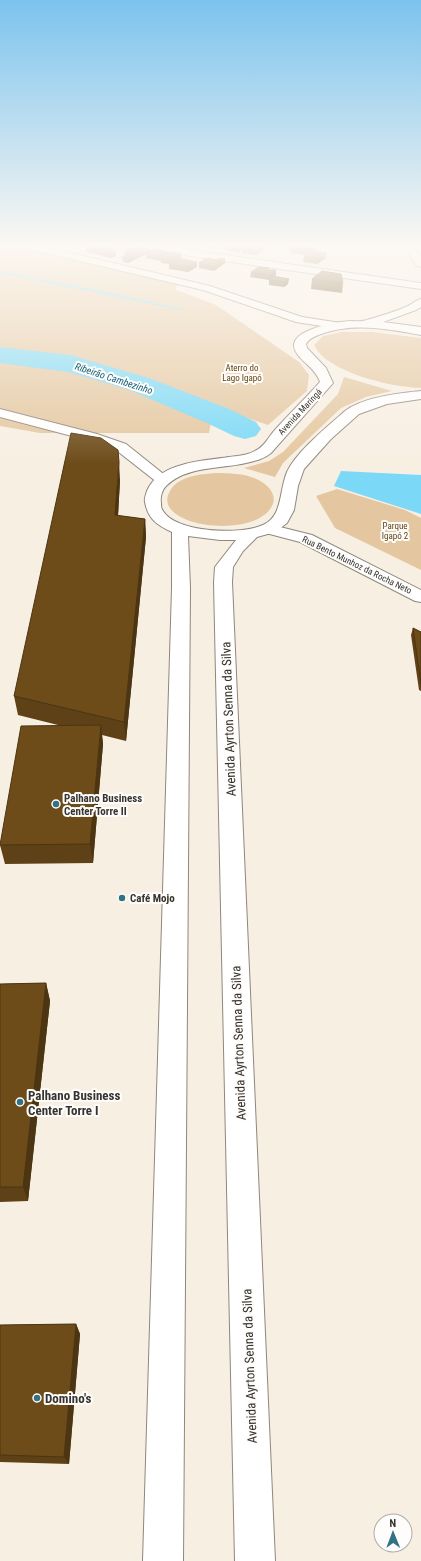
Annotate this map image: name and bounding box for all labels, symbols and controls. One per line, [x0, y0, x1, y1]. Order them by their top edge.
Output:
water label: Ribeirão Cambezinho [74, 361, 154, 396]
park label: Aterro do Lago Igapó [222, 363, 262, 383]
street label: Avenida Maringá [276, 387, 324, 437]
park label: Parque Igapó 2 [382, 521, 409, 541]
street label: Rua Bento Munhoz da Rocha Neto [301, 534, 414, 596]
street label: Avenida Ayrton Senna da Silva [218, 641, 239, 797]
place label: Palhano Business Center Torre II [64, 792, 142, 818]
marker: Palhano Business Center Torre II [51, 799, 61, 809]
place label: Café Mojo [130, 892, 175, 905]
marker: Café Mojo [117, 893, 127, 903]
street label: Avenida Ayrton Senna da Silva [228, 965, 249, 1121]
place label: Palhano Business Center Torre I [28, 1088, 120, 1118]
marker: Palhano Business Center Torre I [15, 1097, 25, 1107]
street label: Avenida Ayrton Senna da Silva [239, 1288, 260, 1444]
place label: Domino's [45, 1391, 92, 1406]
marker: Domino's [32, 1393, 42, 1403]
north arrow [373, 1513, 413, 1553]
text: N [389, 1517, 397, 1530]

